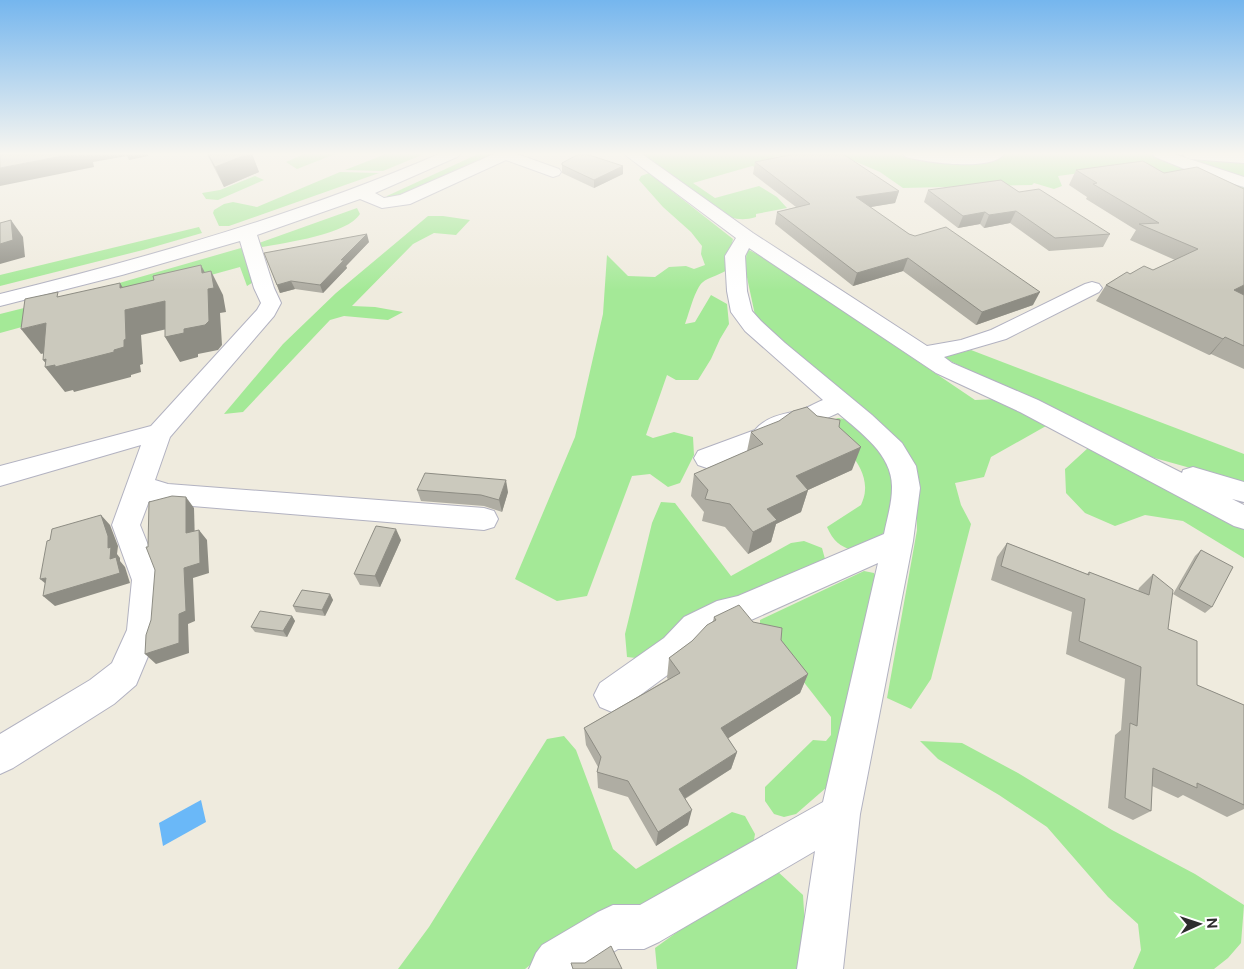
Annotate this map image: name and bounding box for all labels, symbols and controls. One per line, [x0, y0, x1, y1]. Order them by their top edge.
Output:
north arrow [1174, 899, 1224, 949]
text: N [1204, 917, 1220, 929]

